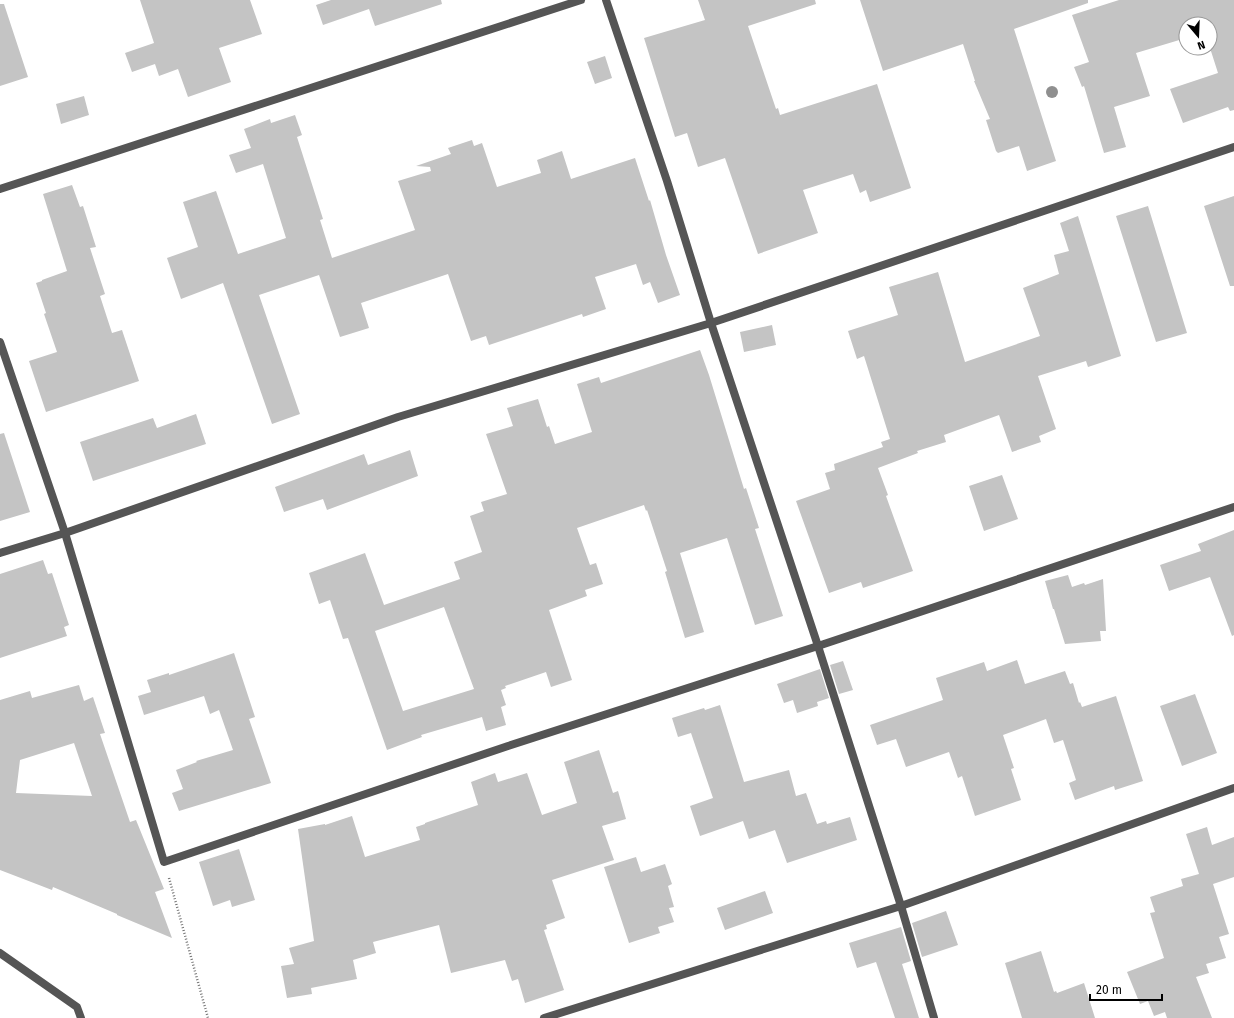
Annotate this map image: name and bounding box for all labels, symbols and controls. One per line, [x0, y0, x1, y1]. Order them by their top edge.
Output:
north arrow [1178, 16, 1218, 56]
text: N [1196, 38, 1207, 52]
scale bar [1090, 976, 1162, 1002]
text: 20 m [1096, 983, 1122, 997]

